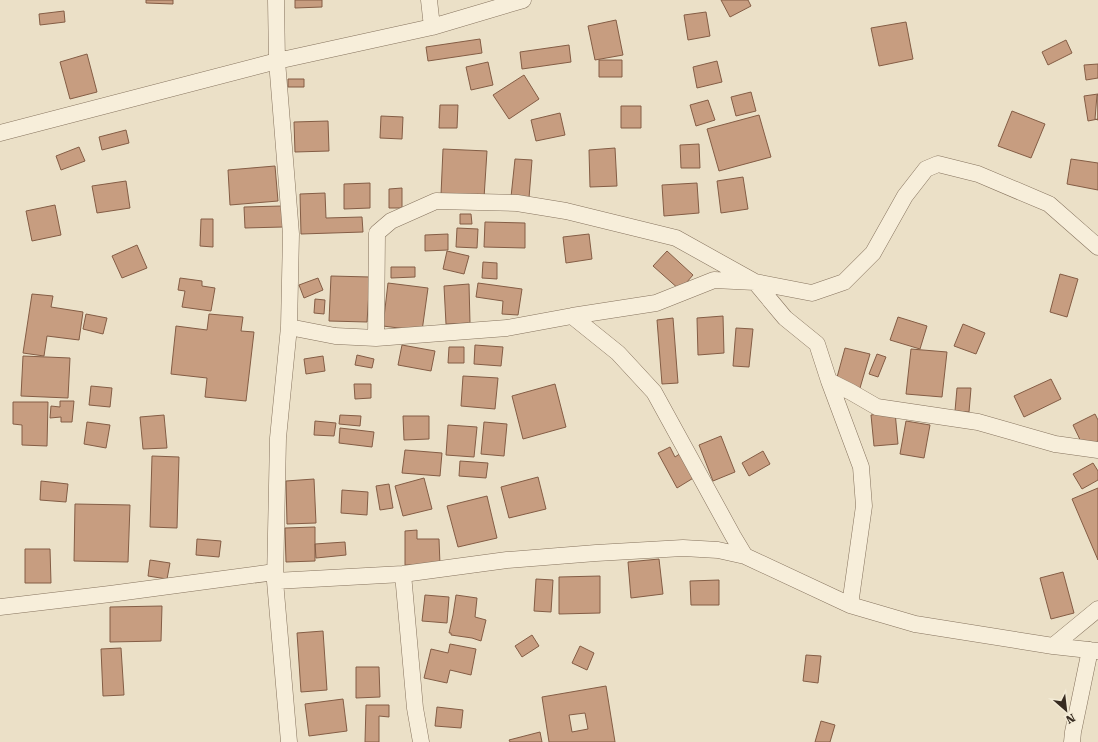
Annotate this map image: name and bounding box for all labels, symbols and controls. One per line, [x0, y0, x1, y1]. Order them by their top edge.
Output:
north arrow [1046, 690, 1086, 730]
text: N [1063, 711, 1077, 726]

